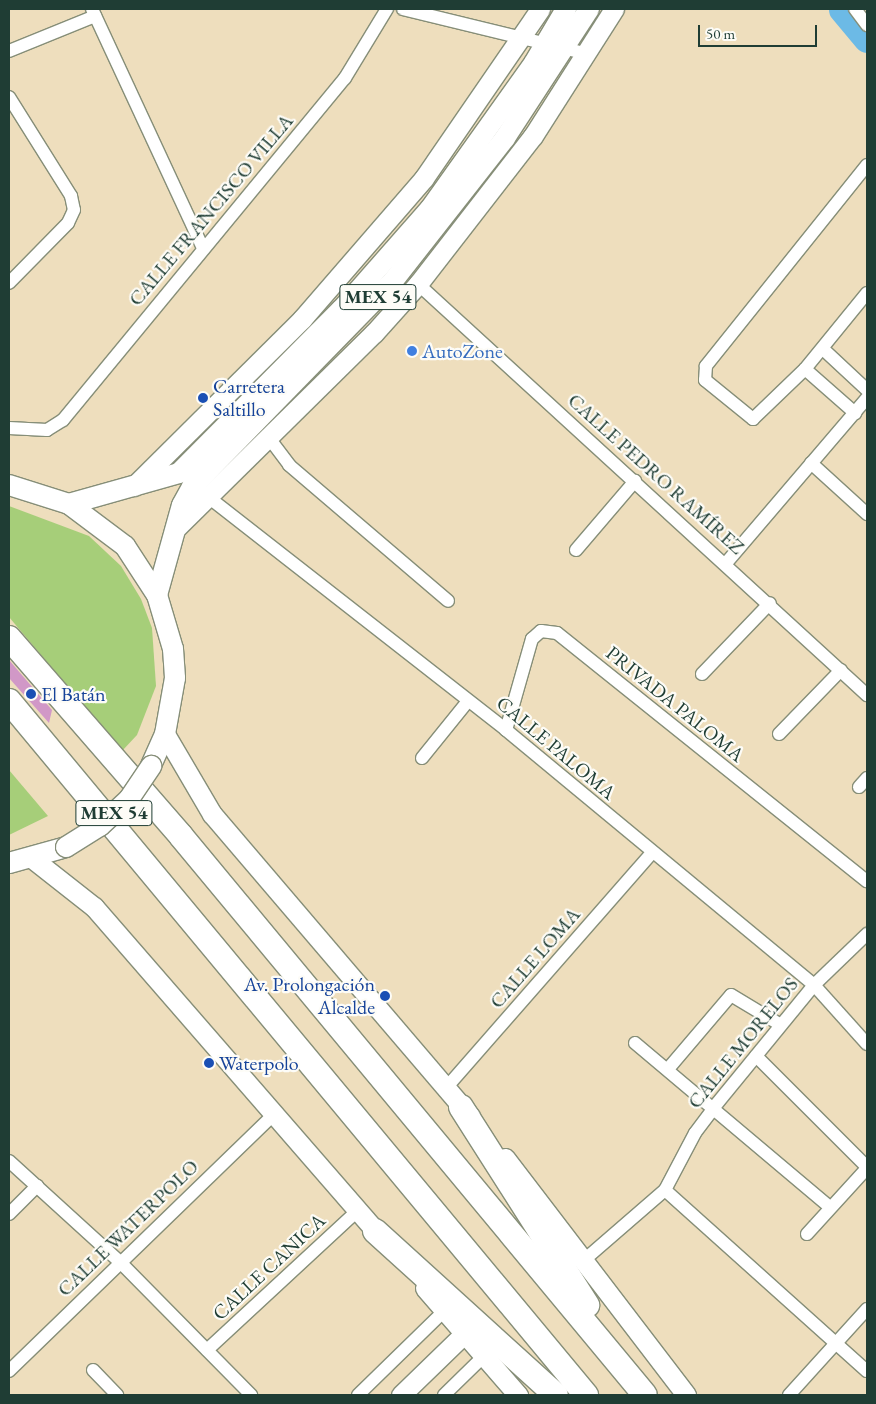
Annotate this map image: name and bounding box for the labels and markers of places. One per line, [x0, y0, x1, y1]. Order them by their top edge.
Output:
place label: AutoZone [422, 339, 503, 363]
marker: AutoZone [406, 345, 418, 357]
place label: Carretera Saltillo [213, 374, 285, 421]
marker: Carretera Saltillo [197, 392, 209, 404]
place label: El Batán [41, 682, 106, 706]
marker: El Batán [25, 688, 37, 700]
place label: Av. Prolongación Alcalde [244, 972, 375, 1019]
marker: Av. Prolongación Alcalde [379, 990, 391, 1002]
place label: Waterpolo [219, 1051, 299, 1075]
marker: Waterpolo [203, 1057, 215, 1069]

